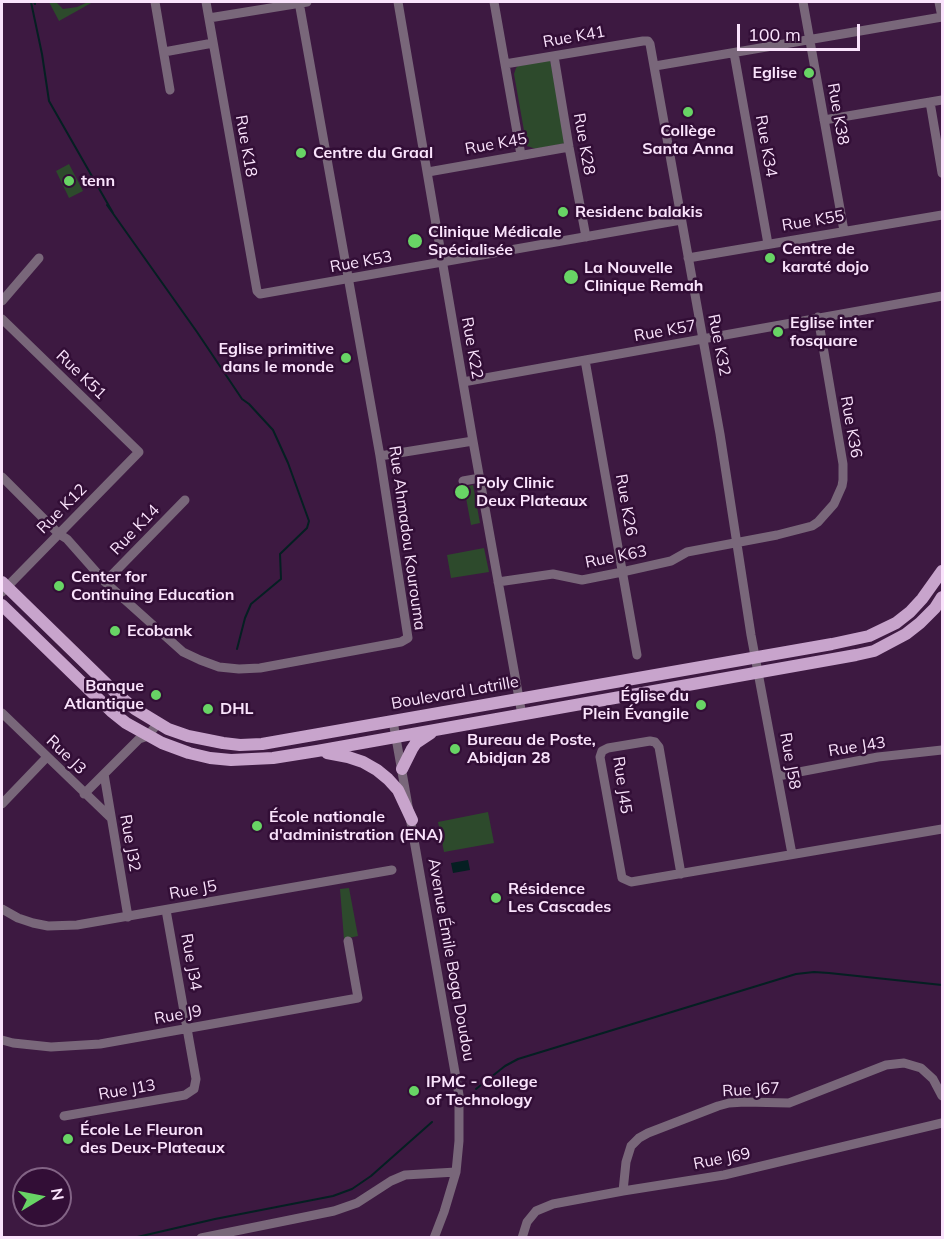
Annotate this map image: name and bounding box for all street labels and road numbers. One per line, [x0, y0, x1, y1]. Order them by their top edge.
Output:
street label: Rue K41 [542, 22, 606, 52]
street label: Rue K38 [823, 82, 853, 146]
street label: Rue K28 [569, 112, 599, 176]
street label: Rue K18 [231, 114, 261, 178]
street label: Rue K34 [751, 114, 781, 178]
street label: Rue K45 [464, 129, 528, 159]
street label: Rue K55 [781, 207, 845, 235]
street label: Rue K53 [329, 247, 393, 277]
street label: Rue K32 [704, 312, 734, 378]
street label: Rue K22 [457, 316, 487, 380]
street label: Rue K57 [633, 316, 697, 346]
street label: Rue K51 [52, 346, 110, 404]
street label: Rue K36 [836, 395, 866, 459]
street label: Rue Ahmadou Kourouma [385, 444, 429, 632]
street label: Rue K26 [611, 473, 641, 537]
street label: Rue K12 [33, 480, 91, 538]
street label: Rue K14 [106, 501, 164, 559]
street label: Rue K63 [583, 542, 649, 572]
street label: Boulevard Latrille [390, 672, 520, 714]
street label: Rue J3 [42, 731, 90, 779]
street label: Rue J58 [776, 731, 804, 791]
street label: Rue J43 [827, 733, 887, 761]
street label: Rue J45 [608, 755, 636, 815]
street label: Rue J32 [116, 813, 144, 873]
street label: Avenue Émile Boga Doudou [424, 857, 478, 1063]
street label: Rue J5 [168, 876, 218, 904]
street label: Rue J34 [177, 932, 205, 992]
street label: Rue J9 [153, 1001, 203, 1029]
street label: Rue J13 [97, 1076, 157, 1104]
street label: Rue J67 [722, 1079, 780, 1101]
street label: Rue J69 [692, 1144, 752, 1174]

